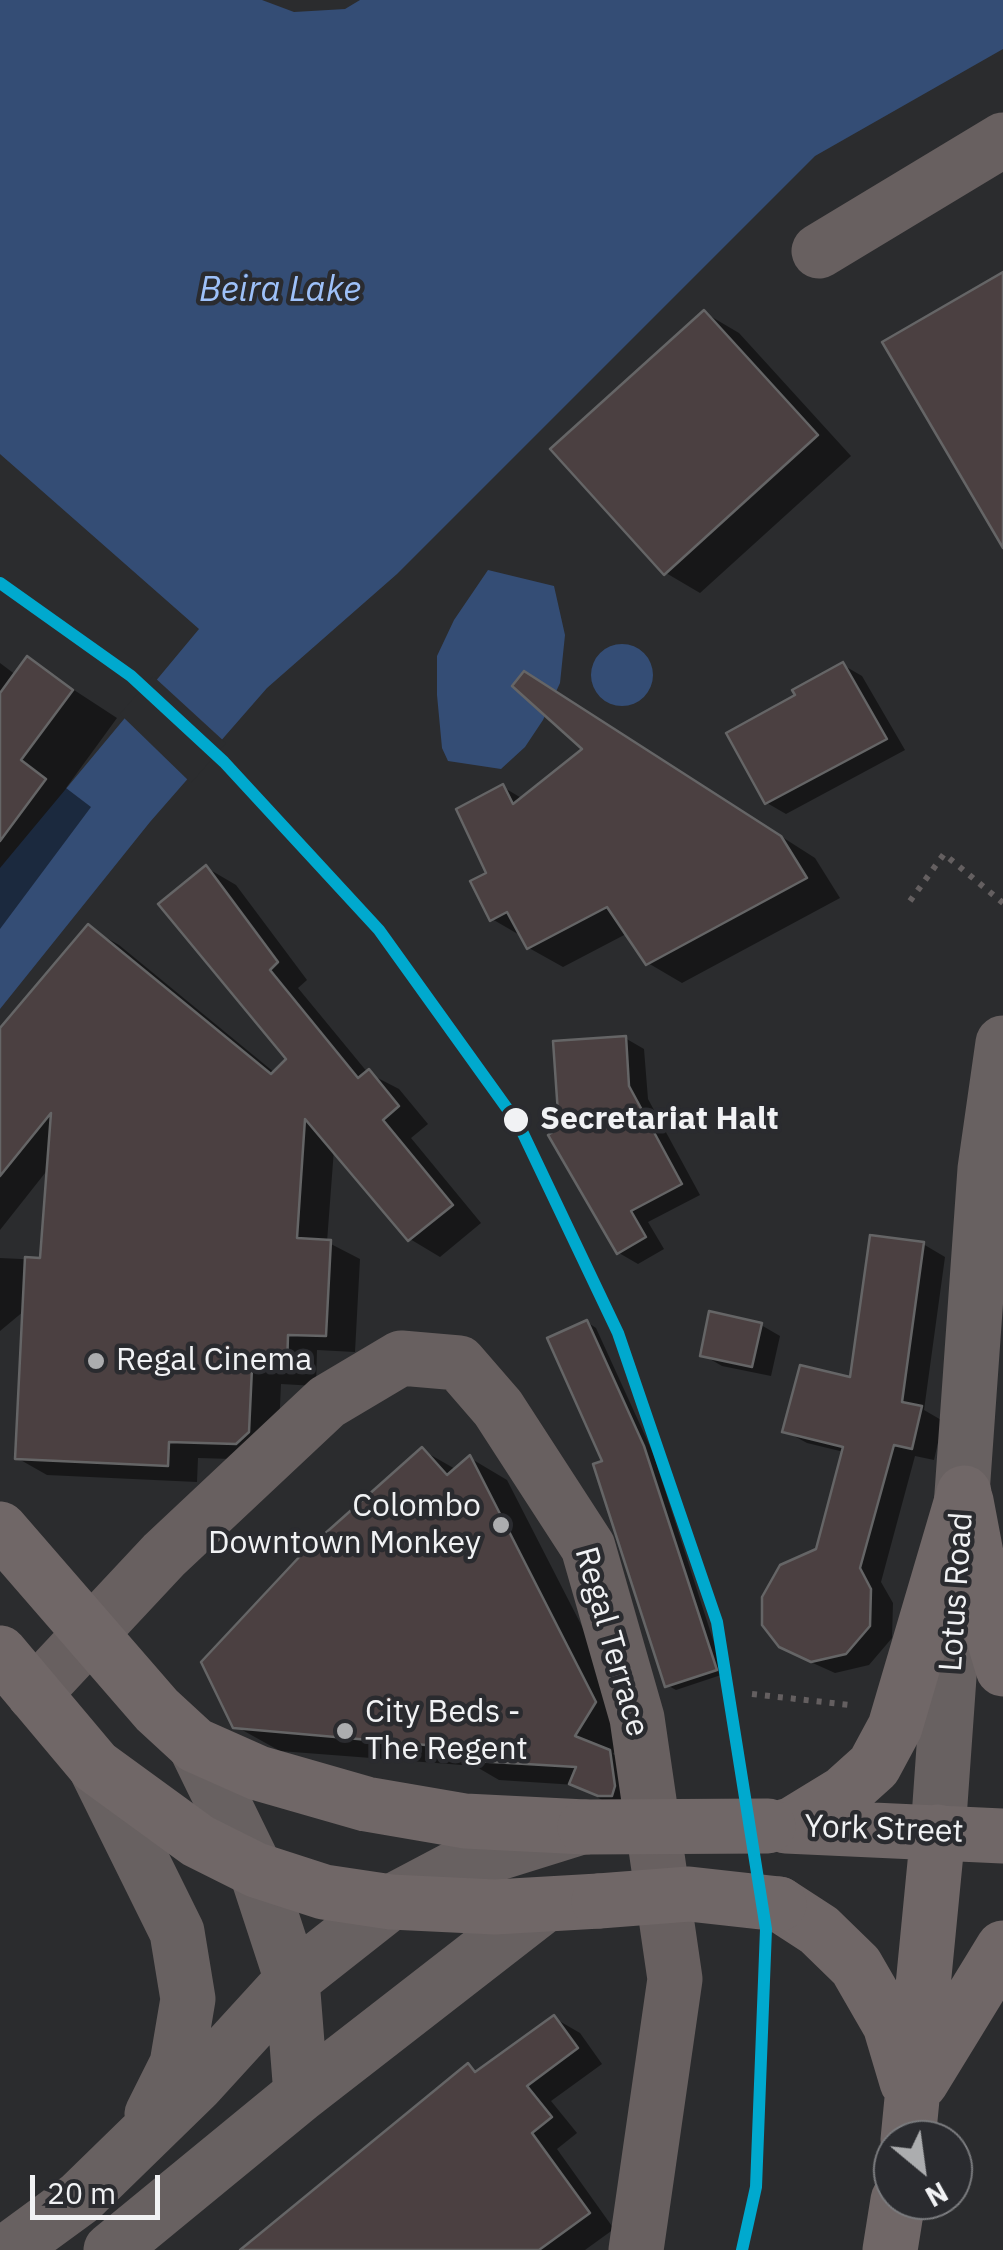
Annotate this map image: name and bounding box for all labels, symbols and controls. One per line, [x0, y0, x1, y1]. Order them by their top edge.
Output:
water label: Beira Lake [199, 270, 361, 312]
place label: Secretariat Halt [540, 1101, 779, 1139]
marker: Secretariat Halt [501, 1105, 531, 1135]
place label: Regal Cinema [116, 1342, 312, 1380]
marker: Regal Cinema [85, 1350, 107, 1372]
place label: Colombo Downtown Monkey [208, 1488, 481, 1563]
street label: Lotus Road [932, 1511, 982, 1673]
marker: Colombo Downtown Monkey [490, 1514, 512, 1536]
street label: Regal Terrace [566, 1543, 656, 1741]
place label: City Beds - The Regent [365, 1694, 528, 1769]
marker: City Beds - The Regent [334, 1720, 356, 1742]
street label: York Street [804, 1808, 964, 1852]
north arrow [873, 2120, 973, 2220]
scale bar [35, 2155, 165, 2217]
text: 20 m [47, 2173, 116, 2212]
text: N [919, 2174, 955, 2216]

